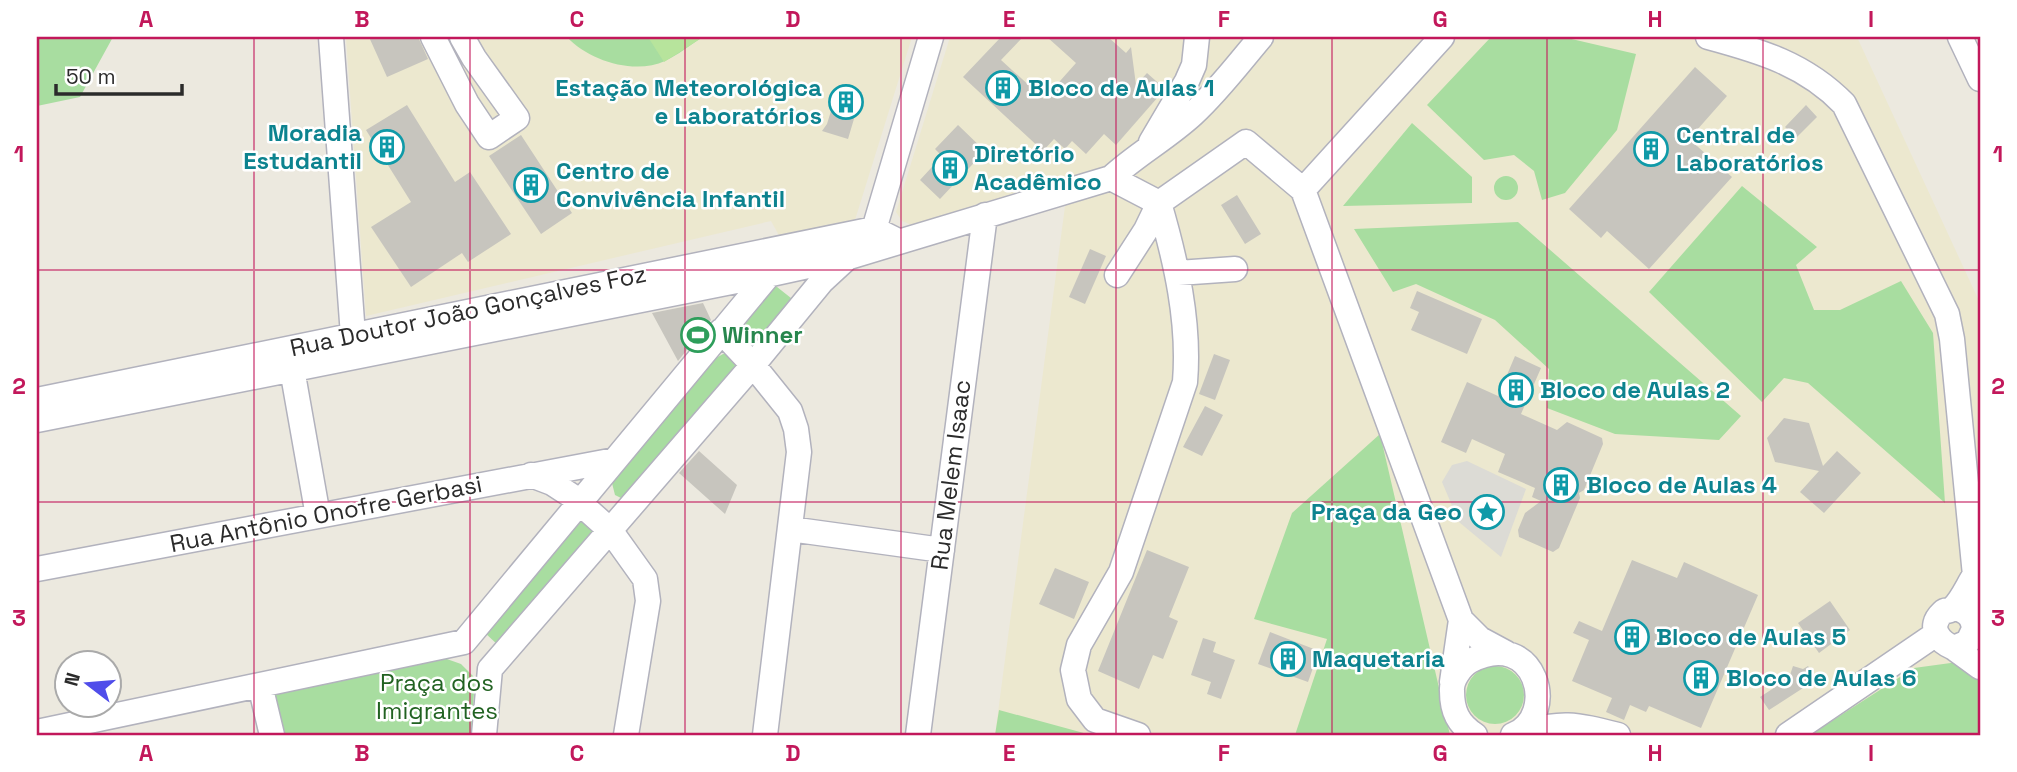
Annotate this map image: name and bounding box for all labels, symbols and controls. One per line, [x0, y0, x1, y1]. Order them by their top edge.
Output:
text: A [139, 4, 154, 34]
text: B [354, 4, 370, 34]
text: C [570, 4, 584, 34]
text: D [785, 4, 801, 34]
text: E [1003, 4, 1015, 34]
text: F [1218, 4, 1230, 34]
text: G [1432, 4, 1448, 34]
text: H [1647, 4, 1663, 34]
text: I [1868, 4, 1874, 34]
scale bar [56, 52, 182, 96]
text: 50 m [66, 63, 116, 90]
building icon: Bloco de Aulas 1 [984, 69, 1022, 107]
place label: Estação Meteorológica e Laboratórios [555, 72, 822, 131]
place label: Bloco de Aulas 1 [1028, 72, 1215, 103]
building icon: Estação Meteorológica e Laboratórios [827, 83, 865, 121]
place label: Moradia Estudantil [243, 117, 362, 176]
place label: Central de Laboratórios [1676, 119, 1823, 178]
building icon: Moradia Estudantil [368, 128, 406, 166]
building icon: Central de Laboratórios [1632, 130, 1670, 168]
place label: Diretório Acadêmico [974, 138, 1102, 197]
text: 1 [14, 139, 24, 169]
text: 1 [1993, 139, 2003, 169]
building icon: Diretório Acadêmico [931, 149, 969, 187]
place label: Centro de Convivência Infantil [556, 155, 785, 214]
building icon: Centro de Convivência Infantil [512, 166, 550, 204]
street label: Rua Doutor João Gonçalves Foz [287, 258, 649, 363]
sports icon: Winner [679, 316, 717, 354]
place label: Winner [722, 319, 803, 350]
text: 2 [12, 371, 26, 401]
building icon: Bloco de Aulas 2 [1497, 371, 1535, 409]
text: 2 [1991, 371, 2005, 401]
place label: Bloco de Aulas 2 [1540, 374, 1730, 405]
street label: Rua Melem Isaac [923, 378, 978, 572]
building icon: Bloco de Aulas 4 [1542, 466, 1580, 504]
street label: Rua Antônio Onofre Gerbasi [167, 468, 485, 559]
place label: Bloco de Aulas 4 [1586, 469, 1777, 500]
place icon: Praça da Geo [1468, 493, 1506, 531]
place label: Praça da Geo [1311, 496, 1462, 527]
text: 3 [12, 603, 26, 633]
text: 3 [1991, 603, 2005, 633]
building icon: Bloco de Aulas 5 [1613, 618, 1651, 656]
place label: Bloco de Aulas 5 [1656, 621, 1846, 652]
building icon: Maquetaria [1269, 640, 1307, 678]
place label: Maquetaria [1312, 643, 1445, 674]
north arrow [52, 650, 122, 720]
building icon: Bloco de Aulas 6 [1682, 659, 1720, 697]
place label: Bloco de Aulas 6 [1726, 662, 1917, 693]
park label: Praça dos Imigrantes [376, 667, 498, 726]
text: N [58, 670, 86, 689]
text: A [139, 738, 154, 768]
text: B [354, 738, 370, 768]
text: C [570, 738, 584, 768]
text: D [785, 738, 801, 768]
text: E [1003, 738, 1015, 768]
text: F [1218, 738, 1230, 768]
text: G [1432, 738, 1448, 768]
text: H [1647, 738, 1663, 768]
text: I [1868, 738, 1874, 768]

